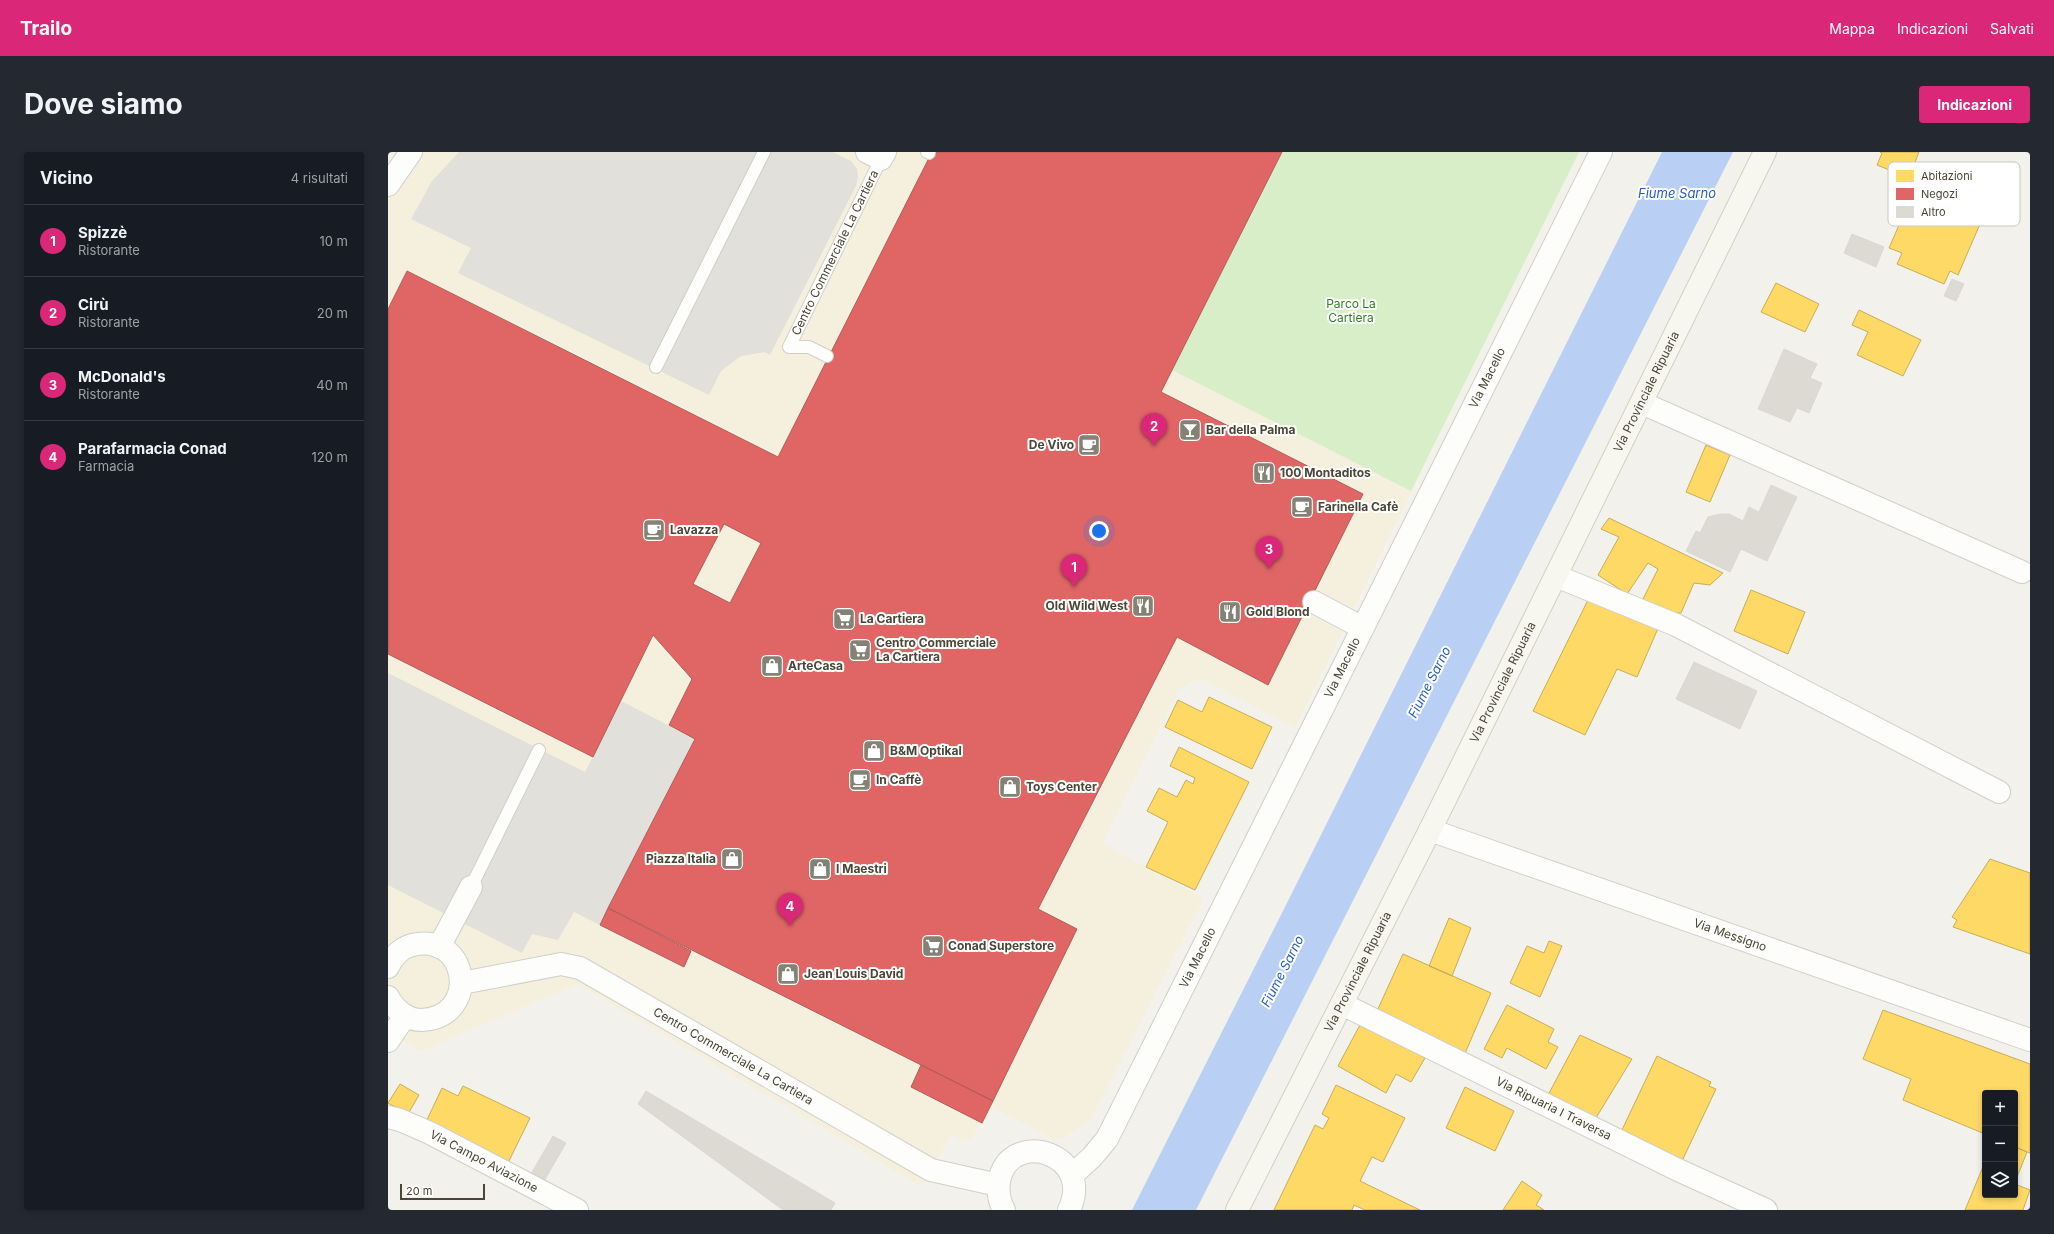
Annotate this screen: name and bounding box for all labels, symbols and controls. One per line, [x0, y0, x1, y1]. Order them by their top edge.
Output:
text: Trailo [20, 17, 72, 40]
text: Mappa [1829, 20, 1875, 37]
text: Indicazioni [1897, 20, 1968, 37]
text: Salvati [1990, 20, 2034, 37]
button: Indicazioni [1919, 86, 2030, 123]
text: Dove siamo [24, 87, 183, 121]
legend [1888, 162, 2020, 226]
street label: Centro Commerciale La Cartiera [788, 167, 881, 338]
text: Vicino [40, 168, 93, 188]
text: Abitazioni [1921, 169, 1972, 183]
text: 4 risultati [291, 170, 348, 186]
water label: Fiume Sarno [1638, 185, 1716, 201]
text: Negozi [1921, 187, 1958, 201]
text: Altro [1921, 205, 1946, 219]
text: Spizzè [78, 223, 127, 242]
text: 1 [50, 233, 56, 249]
text: 10 m [319, 233, 348, 249]
text: Ristorante [78, 242, 140, 258]
text: Cirù [78, 295, 109, 314]
park label: Parco La Cartiera [1326, 296, 1376, 325]
text: 2 [49, 305, 57, 321]
text: 20 m [317, 305, 348, 321]
text: Ristorante [78, 314, 140, 330]
street label: Via Provinciale Ripuaria [1610, 329, 1682, 455]
street label: Via Macello [1465, 345, 1508, 411]
text: McDonald's [78, 367, 166, 386]
text: 3 [49, 377, 57, 393]
text: 40 m [316, 377, 348, 393]
text: Ristorante [78, 386, 140, 402]
pin: 2 [1141, 413, 1167, 446]
bar icon: Bar della Palma [1177, 417, 1203, 443]
place label: Bar della Palma [1206, 422, 1295, 437]
cafe icon: De Vivo [1076, 432, 1102, 458]
place label: De Vivo [1029, 437, 1074, 452]
text: Parafarmacia Conad [78, 439, 227, 458]
text: 4 [49, 449, 57, 465]
text: 120 m [312, 449, 348, 465]
text: Farmacia [78, 458, 134, 474]
restaurant icon: 100 Montaditos [1251, 460, 1277, 486]
place label: 100 Montaditos [1280, 465, 1371, 480]
cafe icon: Farinella Cafè [1289, 494, 1315, 520]
place label: Farinella Cafè [1318, 499, 1398, 514]
cafe icon: Lavazza [641, 517, 667, 543]
your location [1089, 521, 1109, 541]
place label: Lavazza [670, 522, 718, 537]
pin: 3 [1256, 536, 1282, 569]
pin: 1 [1061, 554, 1087, 587]
restaurant icon: Old Wild West [1130, 593, 1156, 619]
place label: Old Wild West [1046, 598, 1129, 613]
restaurant icon: Gold Blond [1217, 599, 1243, 625]
place label: Gold Blond [1246, 604, 1310, 619]
supermarket icon: La Cartiera [831, 606, 857, 632]
place label: La Cartiera [860, 611, 924, 626]
street label: Via Provinciale Ripuaria [1466, 619, 1539, 745]
place label: Centro Commerciale La Cartiera [876, 635, 996, 664]
street label: Via Macello [1320, 635, 1363, 700]
supermarket icon: Centro Commerciale La Cartiera [847, 637, 873, 663]
water label: Fiume Sarno [1404, 643, 1454, 720]
shop icon: ArteCasa [759, 653, 785, 679]
place label: ArteCasa [788, 658, 843, 673]
shop icon: B&M Optikal [861, 738, 887, 764]
place label: B&M Optikal [890, 743, 962, 758]
cafe icon: In Caffè [847, 767, 873, 793]
place label: In Caffè [876, 772, 921, 787]
shop icon: Toys Center [997, 774, 1023, 800]
place label: Toys Center [1026, 779, 1097, 794]
shop icon: Piazza Italia [719, 846, 745, 872]
place label: Piazza Italia [646, 851, 716, 866]
shop icon: I Maestri [807, 856, 833, 882]
place label: I Maestri [836, 861, 887, 876]
pin: 4 [777, 893, 803, 926]
street label: Via Provinciale Ripuaria [1321, 909, 1394, 1034]
street label: Via Messigno [1692, 915, 1769, 954]
street label: Via Macello [1176, 925, 1219, 990]
water label: Fiume Sarno [1257, 932, 1307, 1009]
supermarket icon: Conad Superstore [920, 933, 946, 959]
place label: Conad Superstore [948, 938, 1054, 953]
shop icon: Jean Louis David [775, 961, 801, 987]
place label: Jean Louis David [804, 966, 903, 981]
street label: Centro Commerciale La Cartiera [651, 1004, 816, 1108]
street label: Via Ripuaria I Traversa [1494, 1073, 1614, 1143]
map controls [1982, 1090, 2018, 1198]
button: + [1982, 1090, 2018, 1126]
street label: Via Campo Aviazione [428, 1126, 541, 1195]
button: − [1982, 1126, 2018, 1162]
button: layers [1982, 1162, 2018, 1198]
scale bar [400, 1182, 485, 1201]
text: 20 m [406, 1184, 432, 1198]

